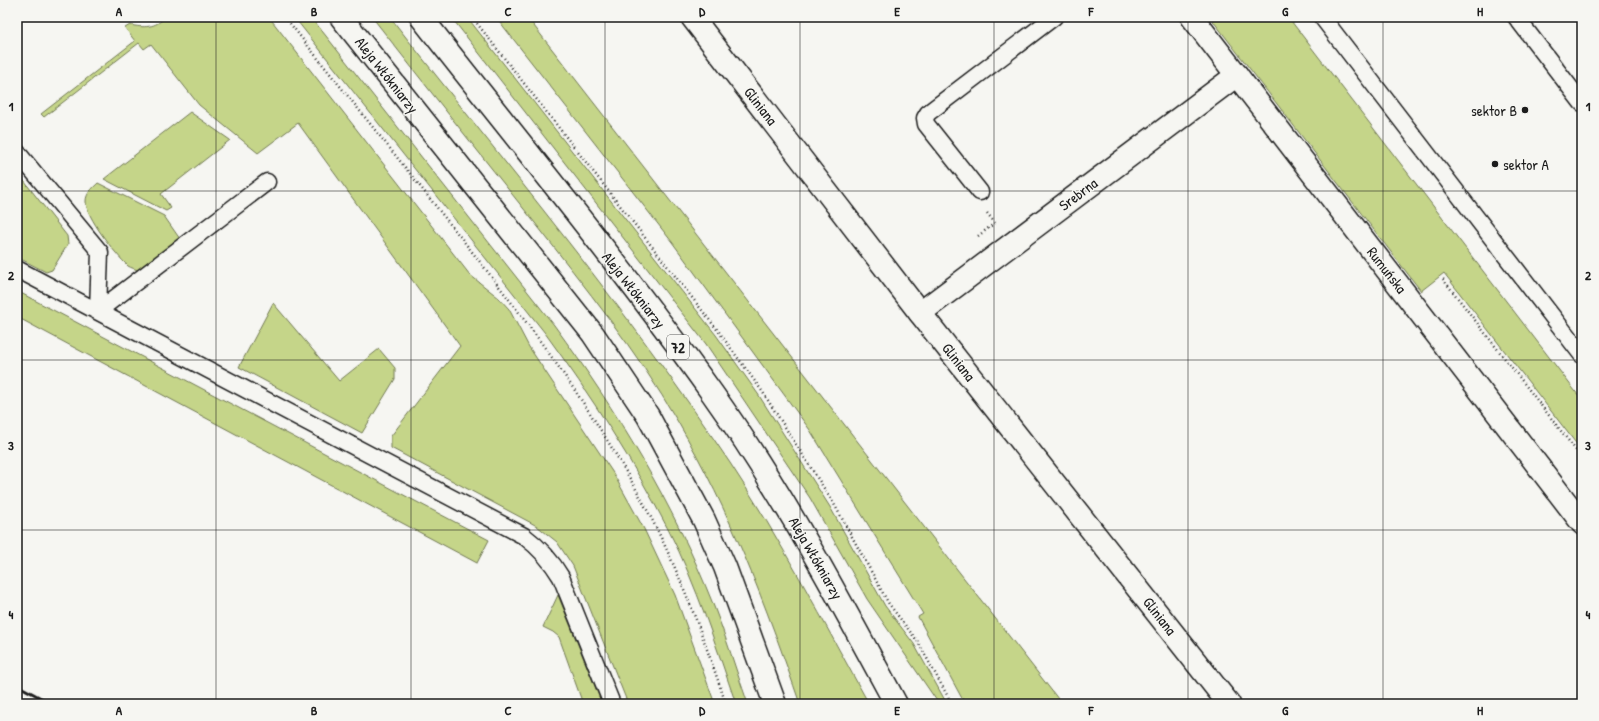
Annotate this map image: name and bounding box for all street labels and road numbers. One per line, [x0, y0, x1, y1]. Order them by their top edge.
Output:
street label: Aleja Włókniarzy [350, 32, 424, 118]
street label: Gliniana [739, 83, 783, 130]
street label: Srebrna [1054, 173, 1102, 215]
street label: Rumuńska [1362, 242, 1412, 298]
street label: Aleja Włókniarzy [597, 247, 671, 333]
road number: 72 [667, 335, 689, 359]
street label: Gliniana [937, 339, 981, 386]
street label: Aleja Włókniarzy [784, 513, 848, 603]
street label: Gliniana [1138, 593, 1182, 640]

